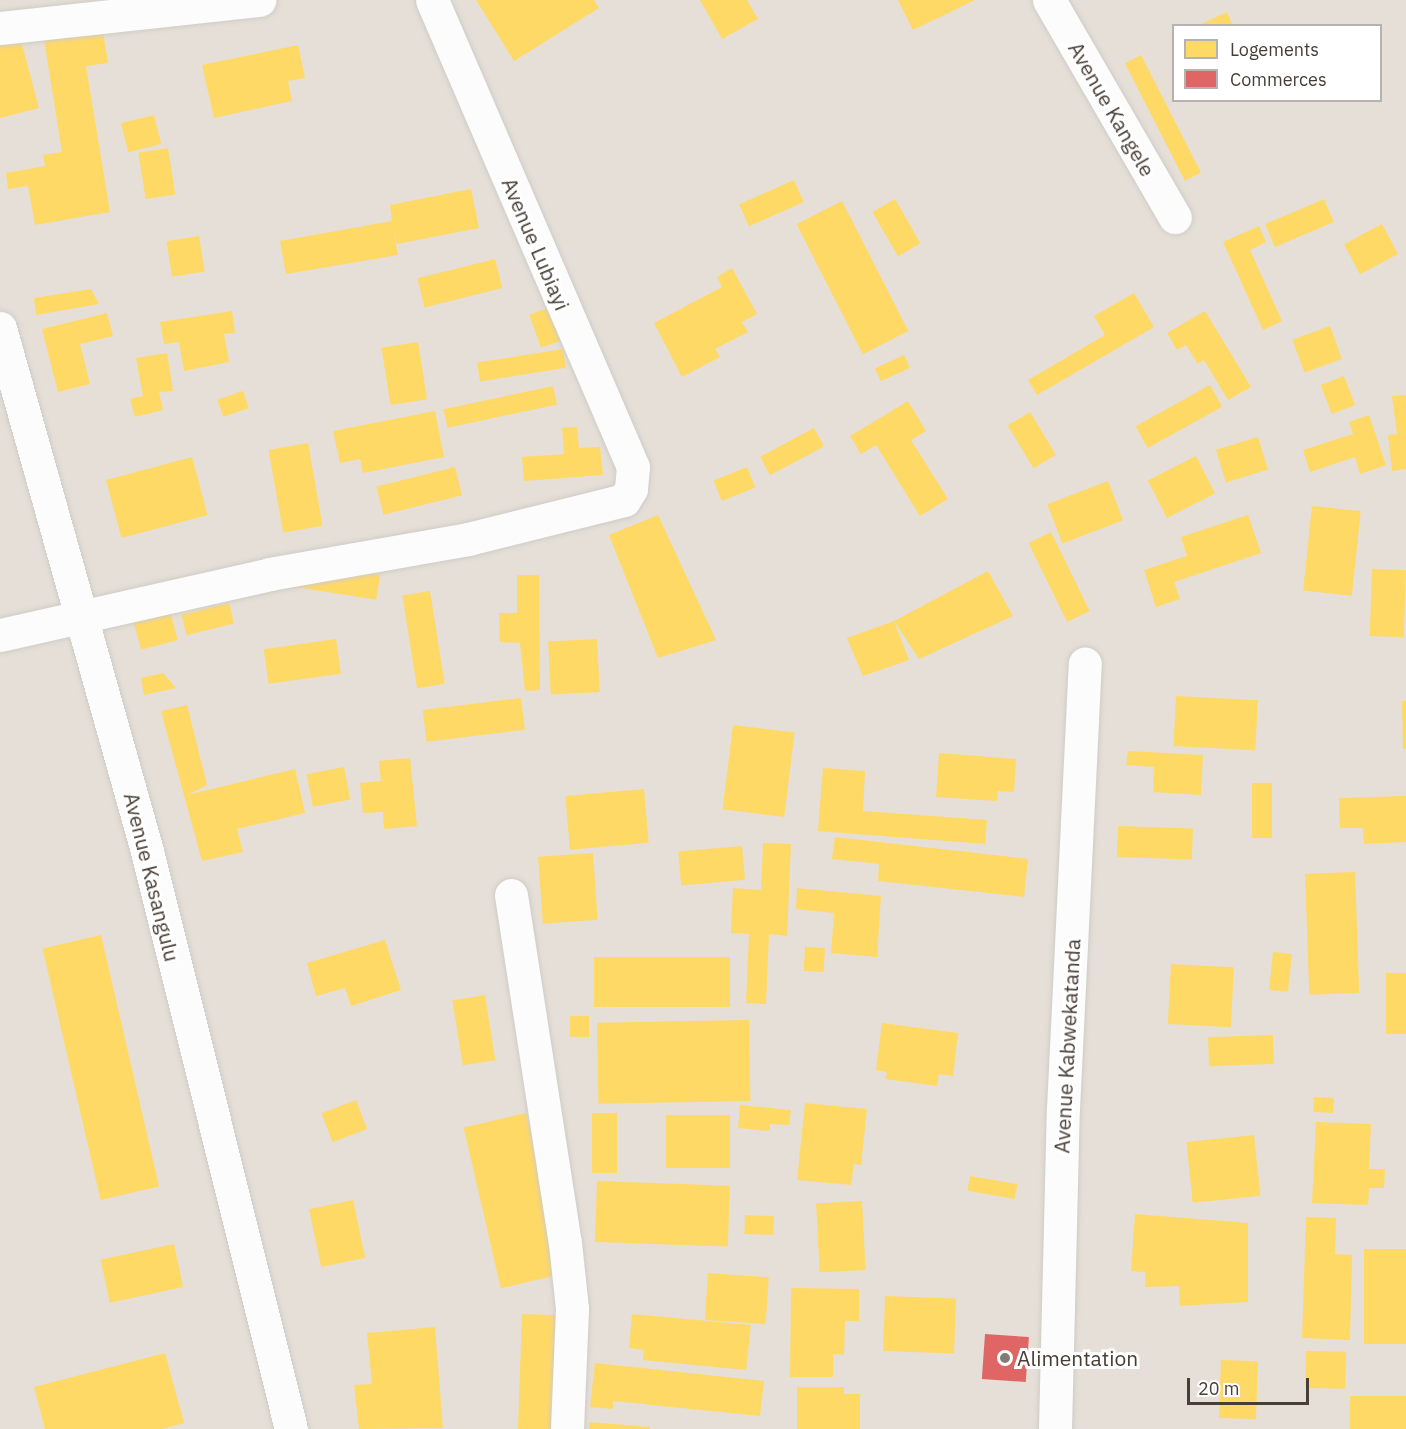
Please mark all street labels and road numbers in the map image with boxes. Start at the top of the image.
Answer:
street label: Avenue Kangele [1063,37,1161,181]
street label: Avenue Lubiayi [497,174,575,314]
street label: Avenue Kasangulu [119,790,185,964]
street label: Avenue Kabwekatanda [1049,938,1085,1154]

